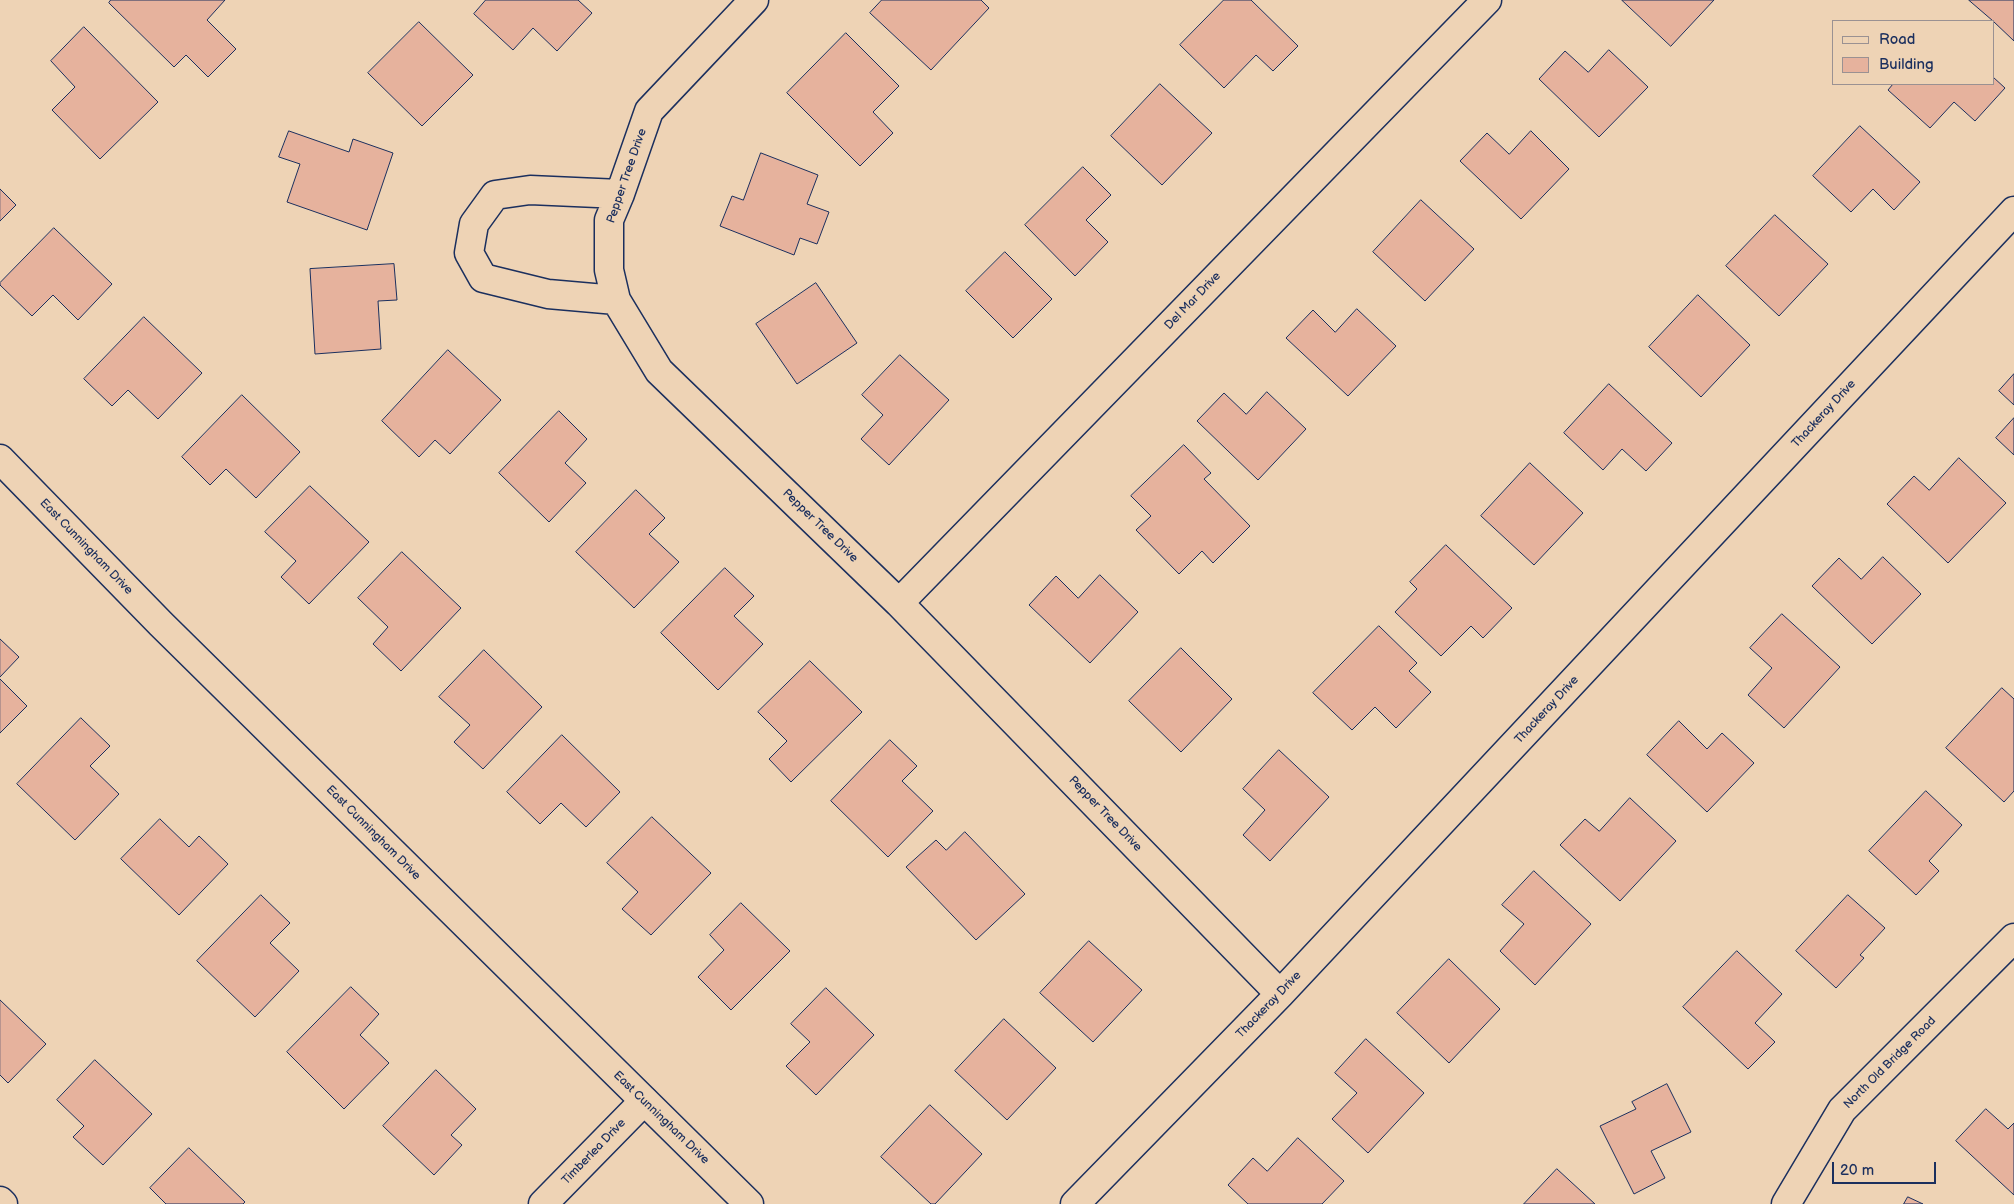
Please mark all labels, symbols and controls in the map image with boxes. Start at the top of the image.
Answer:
legend [1832,20,1994,85]
text: Road [1879,30,1915,49]
text: Building [1879,55,1934,74]
street label: Pepper Tree Drive [604,127,650,225]
street label: Del Mar Drive [1162,269,1224,333]
street label: Thackeray Drive [1789,377,1859,451]
street label: Pepper Tree Drive [779,486,861,566]
street label: East Cunningham Drive [36,496,136,598]
street label: Thackeray Drive [1512,673,1582,747]
street label: Pepper Tree Drive [1065,773,1145,855]
street label: East Cunningham Drive [323,783,423,883]
street label: Thackeray Drive [1234,969,1304,1041]
street label: North Old Bridge Road [1841,1014,1939,1112]
street label: East Cunningham Drive [610,1068,712,1168]
street label: Timberlea Drive [559,1116,629,1188]
scale bar [1834,1152,1938,1184]
text: 20 m [1840,1161,1874,1180]

